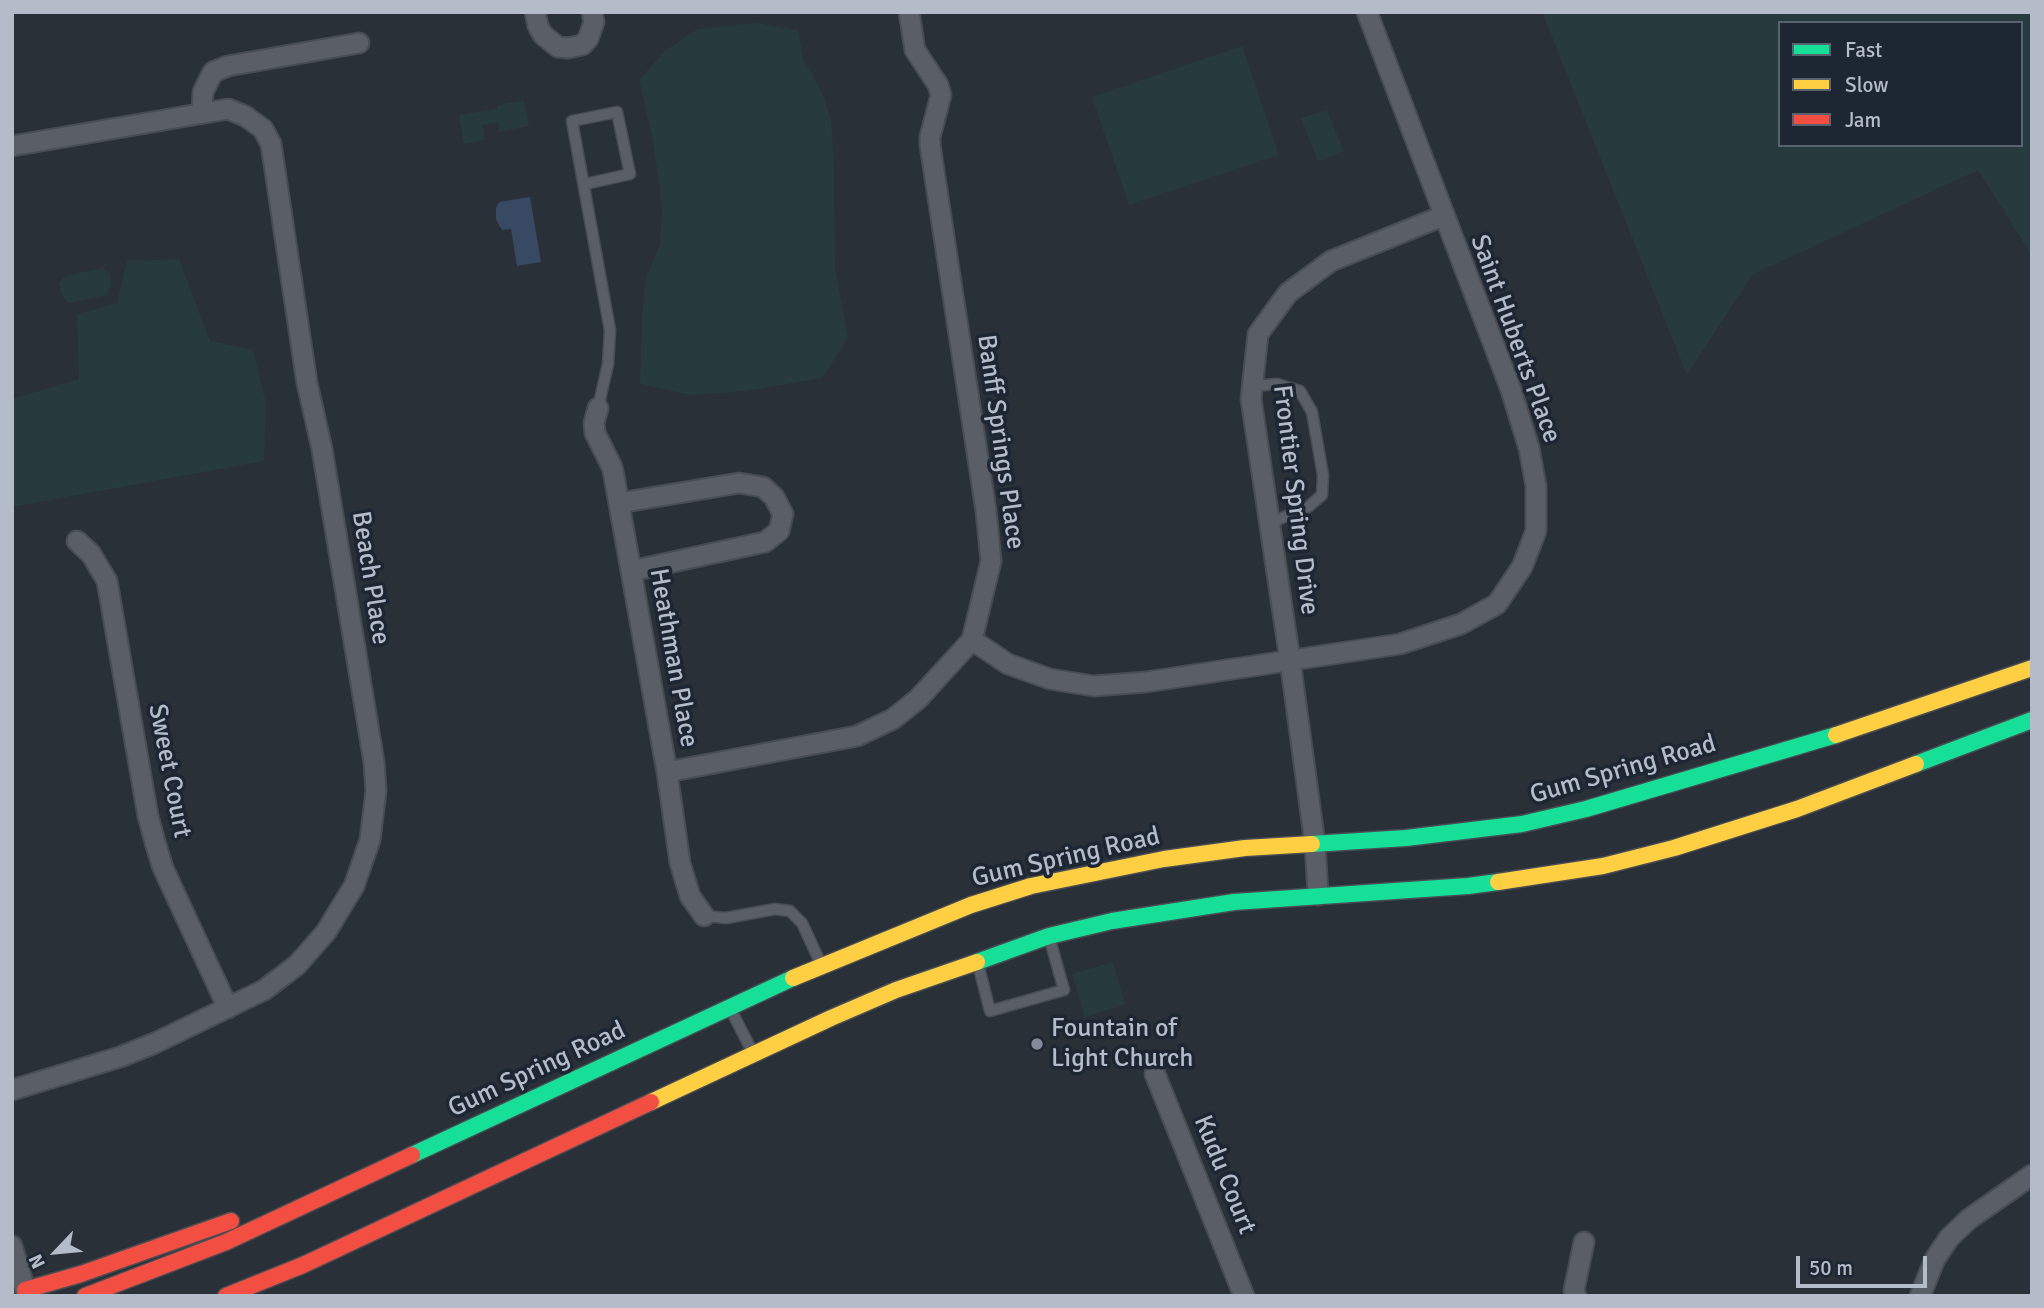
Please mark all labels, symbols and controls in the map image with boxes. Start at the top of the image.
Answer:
legend [1778,21,2023,147]
text: Fast [1845,37,1882,63]
text: Slow [1845,72,1889,98]
text: Jam [1845,107,1881,133]
street label: Saint Huberts Place [1463,231,1567,447]
street label: Banff Springs Place [969,333,1031,551]
street label: Frontier Spring Drive [1265,383,1325,617]
street label: Beach Place [344,509,396,647]
street label: Heathman Place [642,566,704,750]
street label: Sweet Court [141,701,197,841]
street label: Gum Spring Road [1526,729,1720,811]
street label: Gum Spring Road [969,821,1163,895]
place label: Fountain of Light Church [1051,1013,1193,1074]
street label: Gum Spring Road [443,1015,631,1125]
marker: Fountain of Light Church [1029,1036,1045,1052]
street label: Kudu Court [1186,1111,1262,1239]
north arrow [21,1217,91,1287]
scale bar [1799,1242,1930,1286]
text: N [23,1250,51,1272]
text: 50 m [1809,1255,1853,1281]

